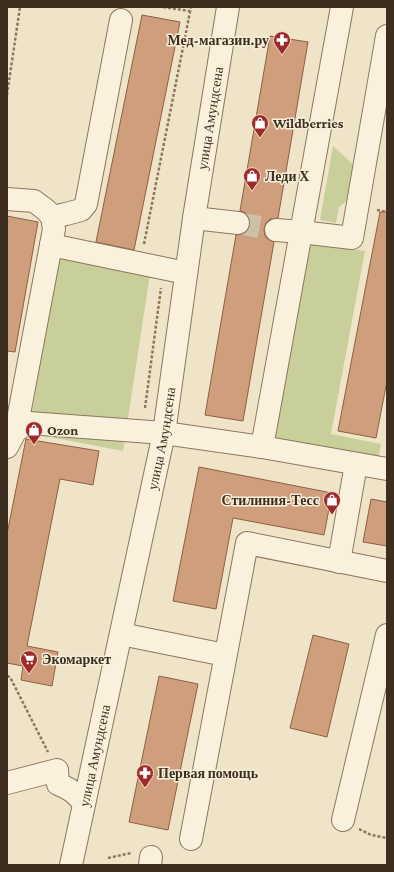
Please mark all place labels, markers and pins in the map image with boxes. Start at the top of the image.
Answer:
pharmacy icon: Мед-магазин.ру [272,30,292,55]
place label: Мед-магазин.ру [167,32,269,48]
shop icon: Wildberries [250,113,270,138]
place label: Wildberries [272,115,344,131]
shop icon: Леди Х [242,166,262,191]
place label: Леди Х [265,168,309,184]
shop icon: Ozon [24,420,44,445]
place label: Ozon [47,422,78,438]
shop icon: Стилиния-Тесс [322,490,342,515]
place label: Стилиния-Тесс [222,492,319,508]
supermarket icon: Экомаркет [19,649,39,674]
place label: Экомаркет [42,651,111,667]
pharmacy icon: Первая помощь [135,763,155,788]
place label: Первая помощь [158,765,259,781]

